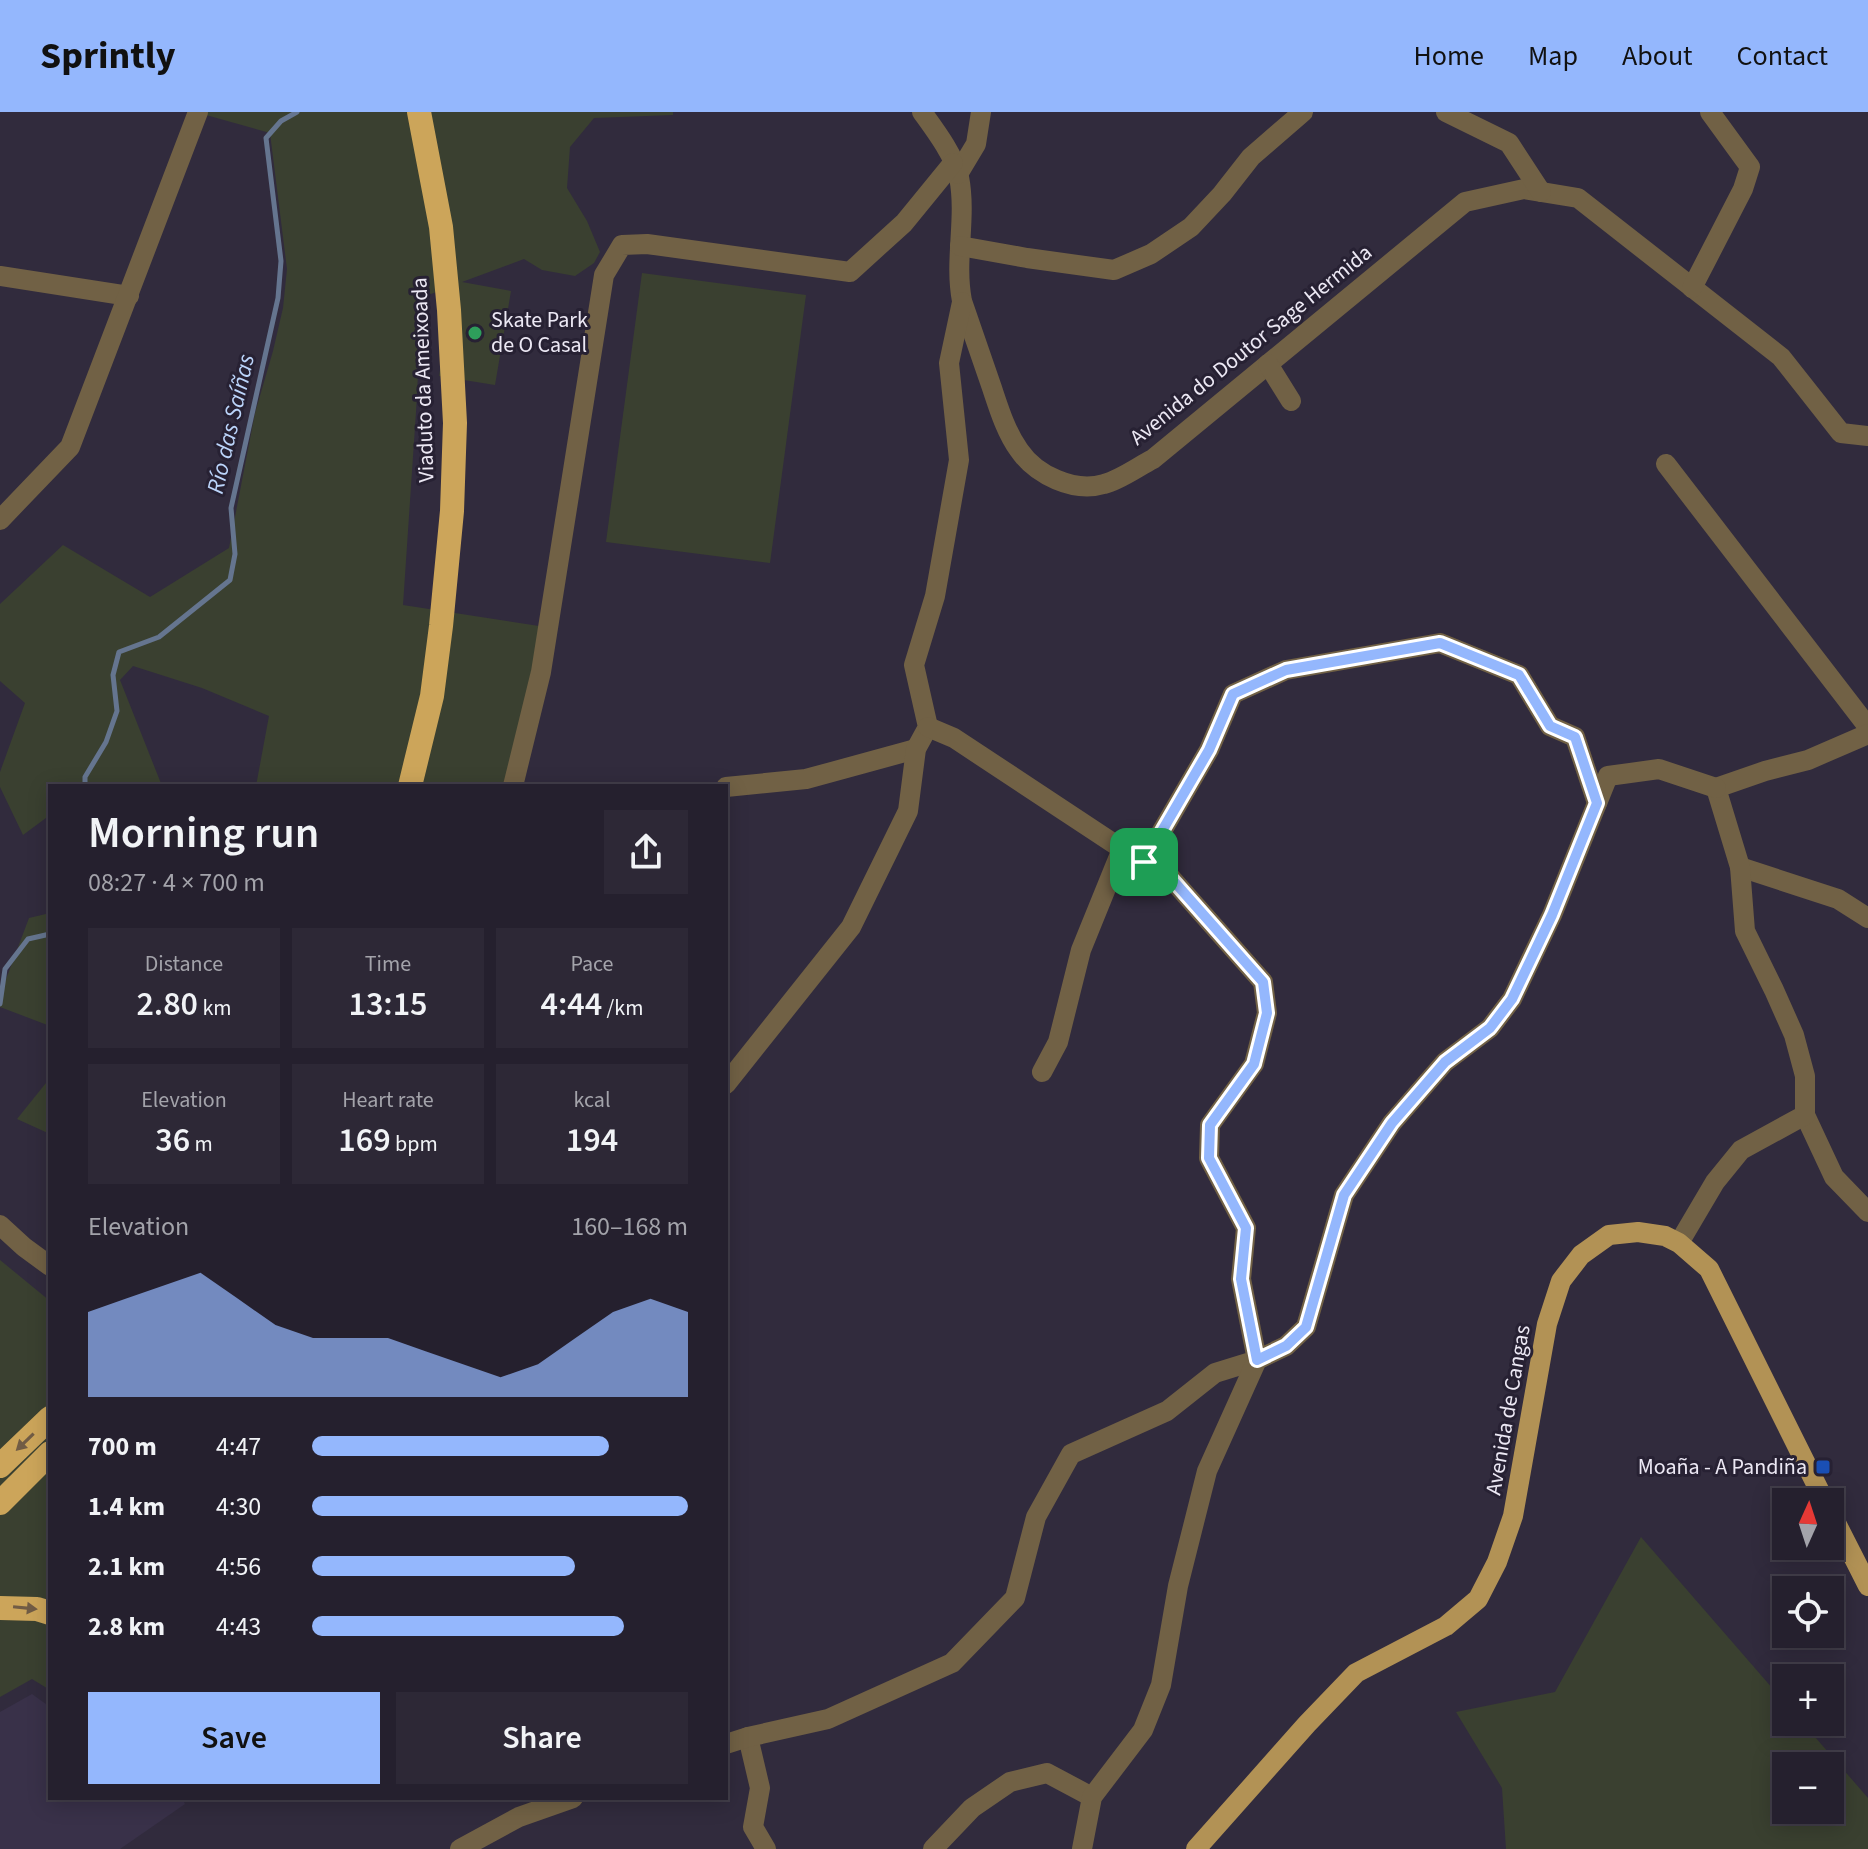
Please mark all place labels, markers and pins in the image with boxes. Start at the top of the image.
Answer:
place label: Skate Park de O Casal [491,304,588,361]
marker: Skate Park de O Casal [466,324,484,342]
pin [1110,828,1178,896]
place label: Moaña - A Pandiña [1638,1451,1807,1483]
marker: Moaña - A Pandiña [1814,1458,1832,1476]

